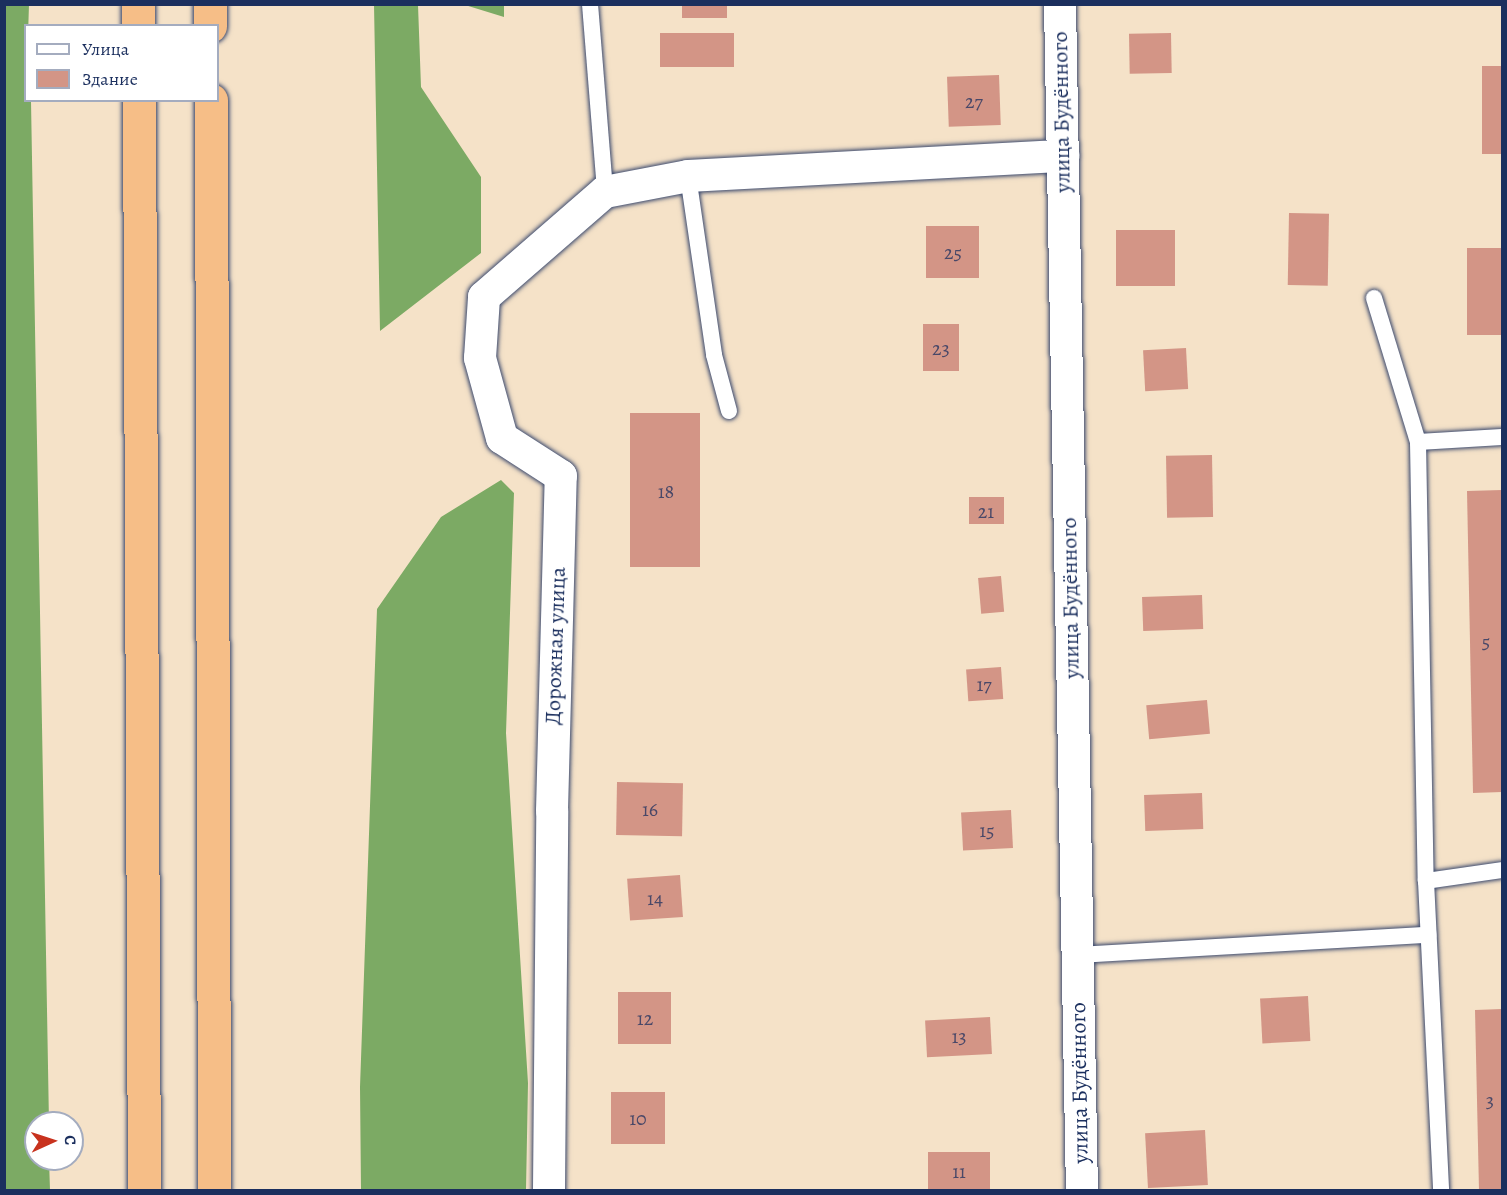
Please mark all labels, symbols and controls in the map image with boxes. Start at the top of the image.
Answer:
legend [24,24,219,102]
street label: улица Будённого [1047,31,1077,193]
text: Улица [82,37,129,61]
text: Здание [82,67,138,91]
house number: 27 [965,89,983,113]
house number: 25 [944,240,962,264]
house number: 23 [932,336,950,360]
house number: 18 [658,479,674,503]
house number: 21 [978,499,994,523]
street label: улица Будённого [1056,517,1086,679]
street label: Дорожная улица [540,567,572,725]
house number: 5 [1482,629,1490,653]
house number: 17 [976,672,992,696]
house number: 16 [642,797,658,821]
house number: 15 [979,818,995,842]
house number: 14 [647,886,663,910]
street label: улица Будённого [1065,1002,1095,1164]
house number: 12 [637,1006,653,1030]
house number: 13 [951,1024,967,1048]
house number: 3 [1486,1088,1494,1112]
house number: 10 [629,1106,647,1130]
north arrow [24,1111,84,1171]
text: С [59,1135,81,1146]
house number: 11 [952,1159,966,1183]

